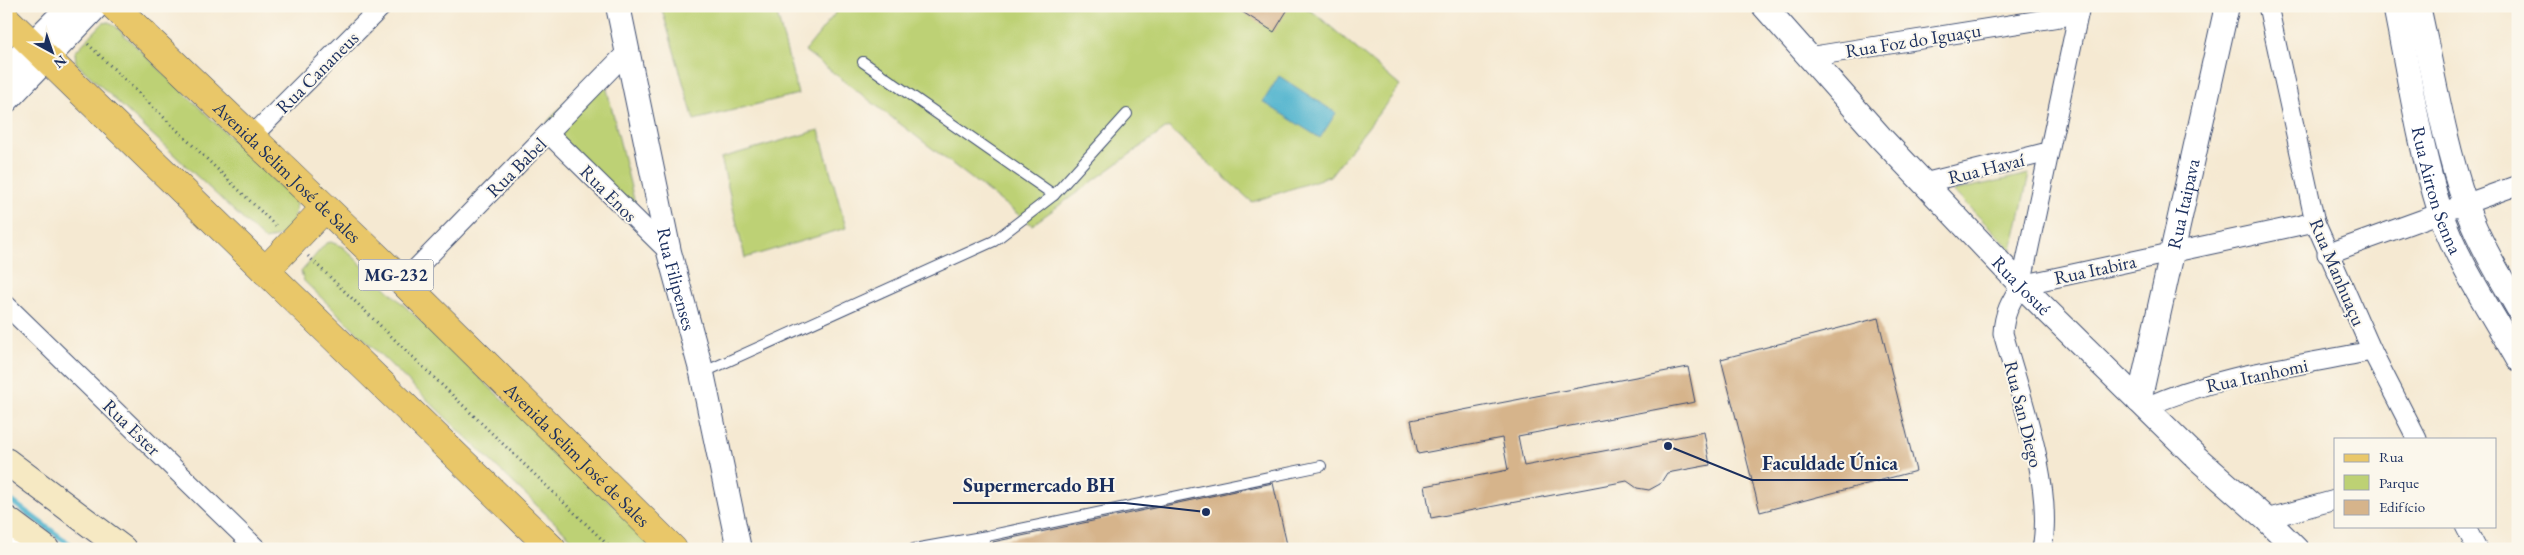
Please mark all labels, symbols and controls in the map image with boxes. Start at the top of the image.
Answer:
street label: Rua Foz do Iguaçu [1843,17,1983,64]
street label: Rua Cananeus [271,26,364,119]
north arrow [28,28,78,78]
text: N [50,51,70,73]
street label: Avenida Selim José de Sales [207,95,367,249]
street label: Rua Airton Senna [2406,124,2468,259]
street label: Rua Babel [481,132,552,203]
street label: Rua Havaí [1945,147,2027,190]
street label: Rua Itaipava [2161,156,2206,252]
street label: Rua Enos [575,159,643,227]
street label: Rua Manhuaçu [2304,215,2371,330]
street label: Rua Filipenses [651,225,702,333]
street label: Rua Itabira [2052,249,2139,290]
street label: Rua Josué [1986,250,2056,321]
road number: MG-232 [358,260,434,290]
street label: Rua Itanhomi [2204,352,2311,398]
street label: Rua San Diego [1998,358,2049,470]
street label: Avenida Selim José de Sales [498,377,655,533]
street label: Rua Ester [97,394,167,462]
legend [2334,438,2496,528]
callout: Faculdade Única [1752,445,1908,480]
text: Rua [2379,447,2404,466]
text: Faculdade Única [1762,450,1898,476]
callout: Supermercado BH [953,468,1125,503]
text: Supermercado BH [963,472,1115,498]
text: Parque [2379,473,2419,492]
text: Edifício [2379,497,2425,516]

